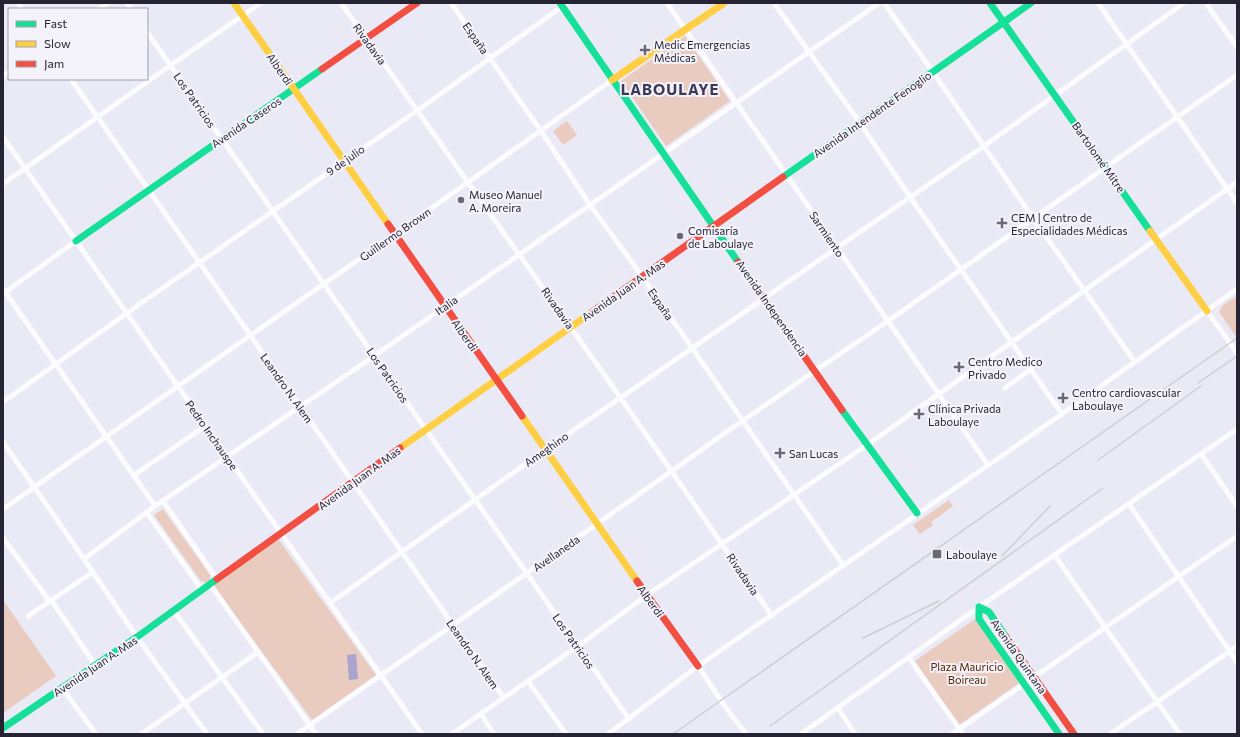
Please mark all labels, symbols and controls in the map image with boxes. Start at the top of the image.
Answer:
legend [8,8,148,80]
text: Fast [44,16,67,30]
street label: España [460,20,492,56]
street label: Rivadavia [351,21,389,67]
text: Slow [44,36,71,50]
place label: Medic Emergencias Médicas [654,38,750,64]
marker: Medic Emergencias Médicas [639,44,651,56]
street label: Alberdi [264,50,296,88]
text: Jam [44,56,64,71]
street label: Avenida Intendente Fenoglio [810,68,934,160]
street label: Los Patricios [171,70,219,130]
district label: LABOULAYE [621,80,719,98]
street label: Avenida Caseros [209,94,283,150]
street label: Bartolomé Mitre [1070,119,1128,195]
street label: 9 de julio [323,142,367,178]
place label: Museo Manuel A. Moreira [469,188,542,214]
marker: Museo Manuel A. Moreira [456,195,466,205]
street label: Guillermo Brown [357,205,433,263]
street label: Sarmiento [807,209,847,260]
place label: CEM | Centro de Especialidades Médicas [1011,211,1128,237]
marker: CEM | Centro de Especialidades Médicas [996,217,1008,229]
place label: Comisaría de Laboulaye [688,224,753,250]
marker: Comisaría de Laboulaye [675,231,685,241]
street label: Avenida Juan A. Mas [579,256,668,324]
street label: Avenida Independencia [734,257,810,359]
street label: Rivadavia [539,285,577,331]
street label: España [646,286,676,322]
street label: Italia [432,293,460,317]
street label: Alberdi [449,316,481,354]
street label: Los Patricios [364,345,412,405]
street label: Leandro N. Alem [258,351,316,425]
place label: Centro Medico Privado [968,355,1043,381]
marker: Centro Medico Privado [953,361,965,373]
place label: Centro cardiovascular Laboulaye [1072,386,1181,412]
marker: Centro cardiovascular Laboulaye [1057,392,1069,404]
street label: Pedro Inchauspe [183,398,241,473]
place label: Clínica Privada Laboulaye [928,402,1001,428]
marker: Clínica Privada Laboulaye [913,408,925,420]
street label: Ameghino [521,429,571,469]
street label: Avenida Juan A. Mas [315,444,403,513]
marker: San Lucas [774,447,786,459]
place label: San Lucas [789,447,838,460]
street label: Avellaneda [530,532,582,574]
marker: Laboulaye [931,548,943,560]
place label: Laboulaye [946,548,997,561]
street label: Rivadavia [724,551,762,597]
street label: Alberdi [635,583,667,620]
street label: Los Patricios [550,611,598,671]
street label: Avenida Quintana [988,616,1050,696]
street label: Leandro N. Alem [444,617,502,691]
street label: Avenida Juan A. Mas [50,633,140,700]
park label: Plaza Mauricio Boireau [930,660,1004,686]

